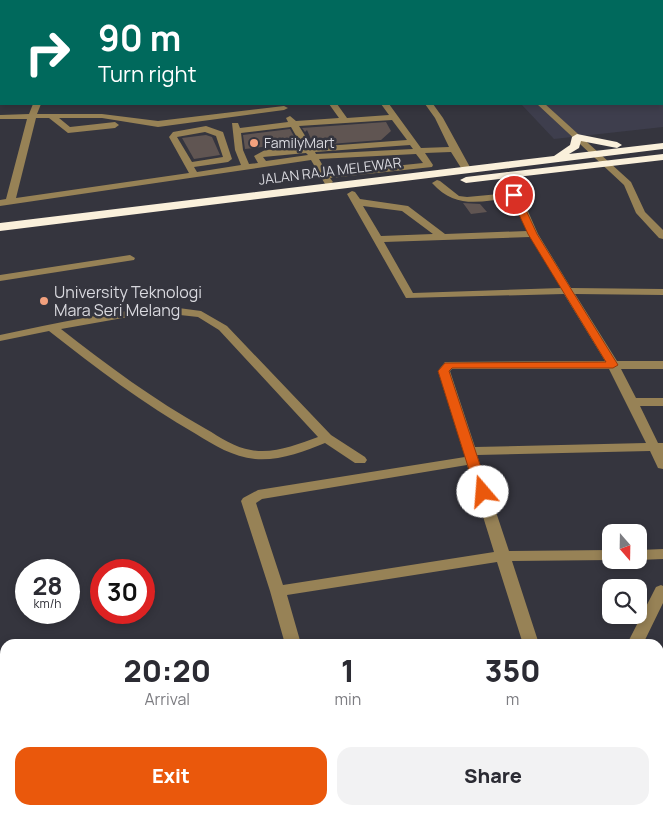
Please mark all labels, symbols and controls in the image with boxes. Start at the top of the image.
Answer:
text: 90 m [98,14,181,62]
icon: right [15,20,80,85]
text: Turn right [98,59,196,89]
place label: FamilyMart [264,133,335,152]
marker: FamilyMart [248,137,260,149]
street label: JALAN RAJA MELEWAR [257,152,403,189]
pin [493,174,535,216]
icon: arrive [500,181,528,209]
place label: University Teknologi Mara Seri Melang [54,281,202,321]
marker: University Teknologi Mara Seri Melang [38,295,50,307]
position arrow [456,465,508,517]
north arrow [602,524,648,569]
map controls [602,524,647,624]
speed limit sign: 30 [90,559,155,624]
text: 28 [32,568,63,603]
button: search [602,579,647,624]
text: km/h [34,595,61,612]
text: 20:20 [124,650,211,691]
text: 1 [341,650,355,691]
text: 350 [485,650,540,691]
text: Arrival [144,688,190,710]
text: min [334,688,361,710]
text: m [506,688,519,710]
button: Exit [15,747,327,805]
button: Share [337,747,649,805]

